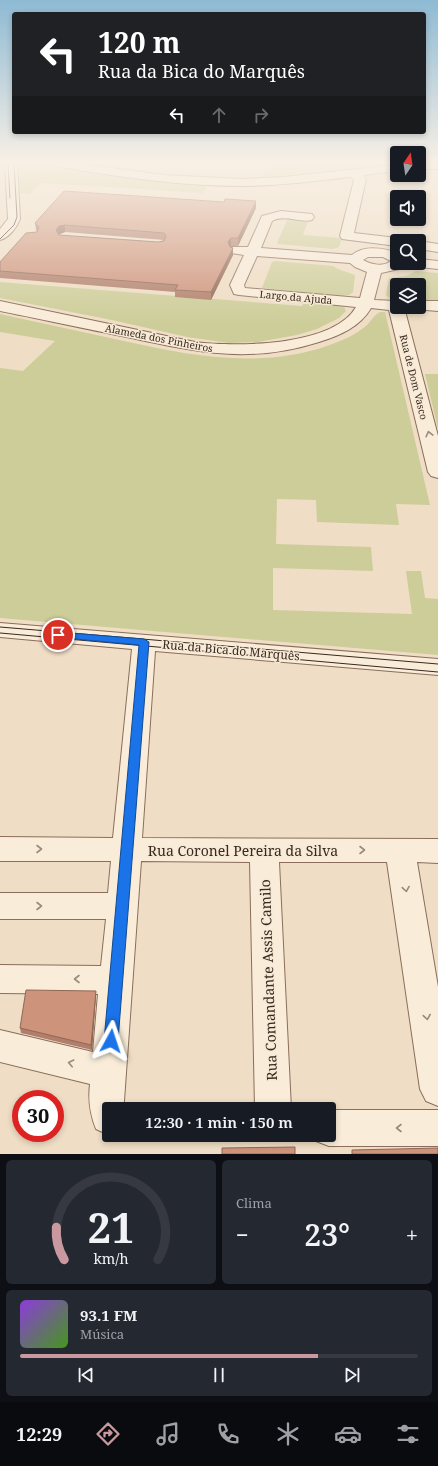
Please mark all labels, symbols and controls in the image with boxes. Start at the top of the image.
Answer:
text: 120 m [98,23,180,61]
icon: left [32,28,84,80]
text: Rua da Bica do Marquês [98,59,305,83]
icon: left [166,104,188,126]
icon: ahead [208,104,230,126]
icon: right [250,104,272,126]
north arrow [390,146,426,182]
map controls [390,146,426,314]
button: sound [390,190,426,226]
button: search [390,234,426,270]
button: layers [390,278,426,314]
street label: Largo da Ajuda [259,287,333,307]
street label: Alameda dos Pinheiros [104,321,215,355]
street label: Rua de Dom Vasco [397,333,431,421]
one-way arrow [425,431,433,437]
pin [41,618,75,652]
icon: arrive [47,624,69,646]
street label: Rua da Bica do Marquês [162,636,300,664]
street label: Rua Coronel Pereira da Silva [148,841,338,860]
one-way arrow [36,845,42,853]
one-way arrow [359,846,365,854]
street label: Rua Comandante Assis Camilo [255,879,281,1081]
one-way arrow [402,886,410,892]
one-way arrow [36,902,42,910]
one-way arrow [74,975,80,983]
one-way arrow [422,1014,431,1021]
position arrow [90,1020,132,1062]
one-way arrow [68,1059,74,1067]
speed limit sign: 30 [12,1090,64,1142]
text: 12:30 · 1 min · 150 m [145,1112,293,1132]
one-way arrow [396,1124,402,1132]
text: Clima [236,1194,272,1212]
text: 21 [87,1199,135,1255]
text: 23° [304,1214,350,1255]
text: − [236,1219,249,1249]
text: + [406,1219,418,1249]
text: km/h [93,1249,129,1268]
text: 93.1 FM [80,1305,137,1325]
text: Música [80,1325,124,1343]
icon: previous [75,1364,97,1386]
icon: pause [208,1364,230,1386]
icon: next [341,1364,363,1386]
icon: directions [94,1420,122,1448]
icon: music [154,1420,182,1448]
icon: phone [214,1420,242,1448]
icon: climate [274,1420,302,1448]
icon: car [334,1420,362,1448]
icon: filters [394,1420,422,1448]
text: 12:29 [16,1422,62,1446]

